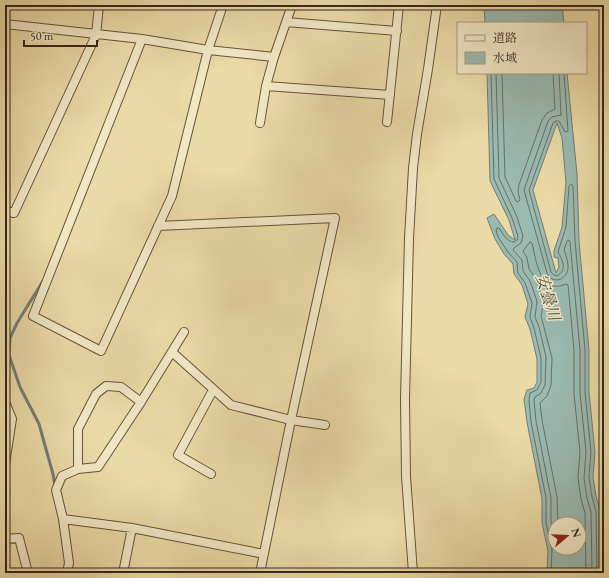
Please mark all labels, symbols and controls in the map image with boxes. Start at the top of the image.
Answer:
scale bar [24,22,97,48]
legend [457,22,587,74]
text: 50 m [30,28,54,44]
text: 道路 [493,30,517,46]
text: 水域 [493,50,517,66]
water label: 安曇川 [531,271,566,325]
north arrow [547,516,587,556]
text: N [568,526,585,539]

